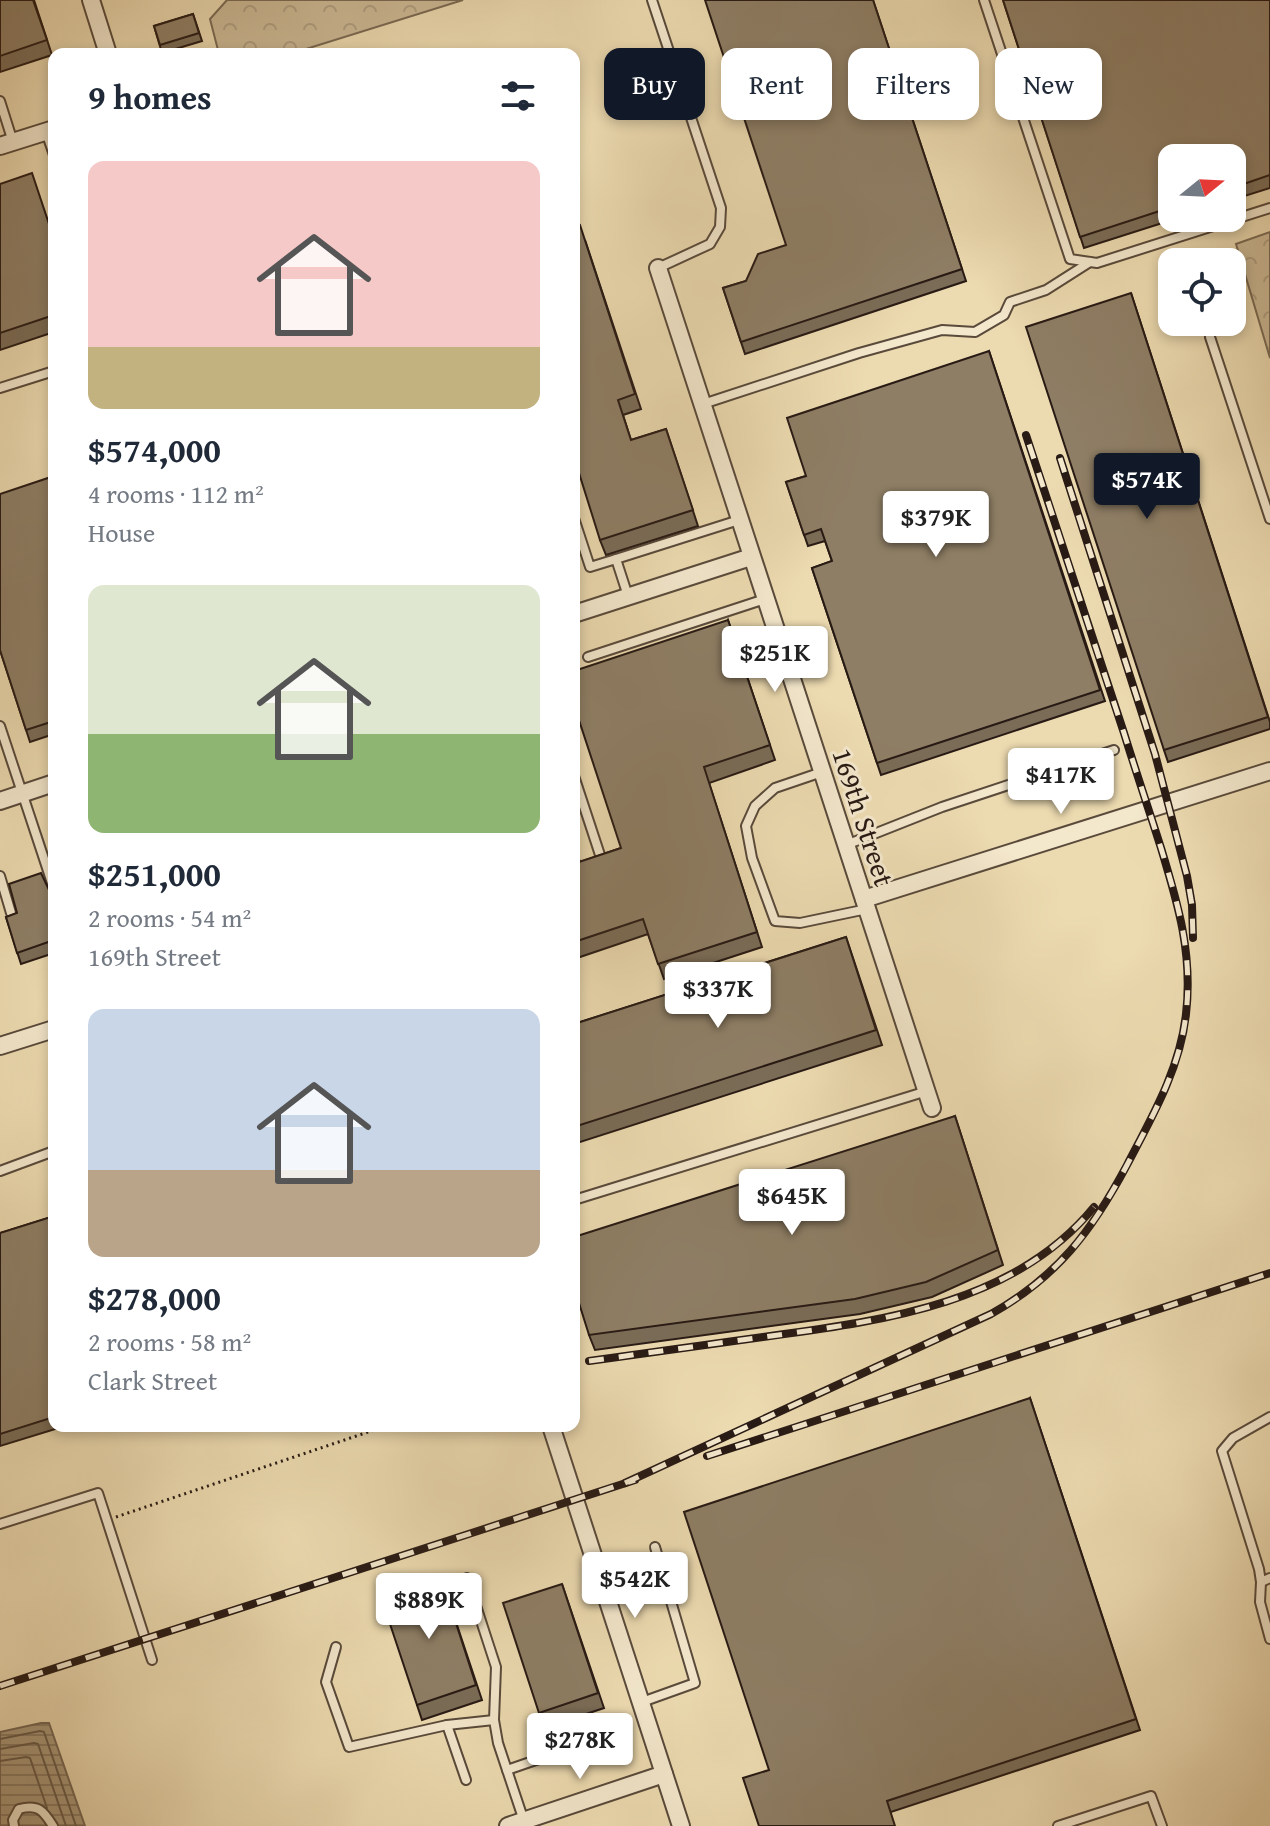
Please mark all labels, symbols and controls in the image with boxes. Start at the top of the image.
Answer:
chip: Buy [604,48,705,120]
chip: Rent [721,48,832,120]
chip: Filters [848,48,979,120]
chip: New [995,48,1102,120]
text: 9 homes [88,72,212,121]
icon: filters [496,74,540,118]
north arrow [1158,144,1246,232]
map controls [1158,144,1246,336]
icon: home [242,213,386,357]
button: locate [1158,248,1246,336]
text: $574,000 [88,425,221,474]
pin: $574K [1091,453,1203,521]
text: $574K [1112,459,1182,498]
text: 4 rooms · 112 m² [88,474,264,513]
pin: $379K [880,491,992,559]
text: $379K [901,497,971,536]
text: House [88,513,155,552]
pin: $251K [719,626,831,694]
text: $251K [740,632,810,671]
icon: home [242,637,386,781]
street label: 169th Street [822,743,906,891]
pin: $417K [1005,748,1117,816]
text: $417K [1026,754,1096,793]
text: $251,000 [88,849,221,898]
text: 2 rooms · 54 m² [88,898,251,937]
text: 169th Street [88,937,221,976]
pin: $337K [662,962,774,1030]
text: $337K [683,968,753,1007]
icon: home [242,1061,386,1205]
pin: $645K [736,1169,848,1237]
text: $645K [757,1175,827,1214]
text: $278,000 [88,1273,221,1322]
text: 2 rooms · 58 m² [88,1322,251,1361]
text: Clark Street [88,1361,217,1400]
pin: $542K [579,1552,691,1620]
text: $542K [600,1558,670,1597]
pin: $889K [373,1573,485,1641]
text: $889K [394,1579,464,1618]
pin: $278K [524,1713,636,1781]
text: $278K [545,1719,615,1758]

